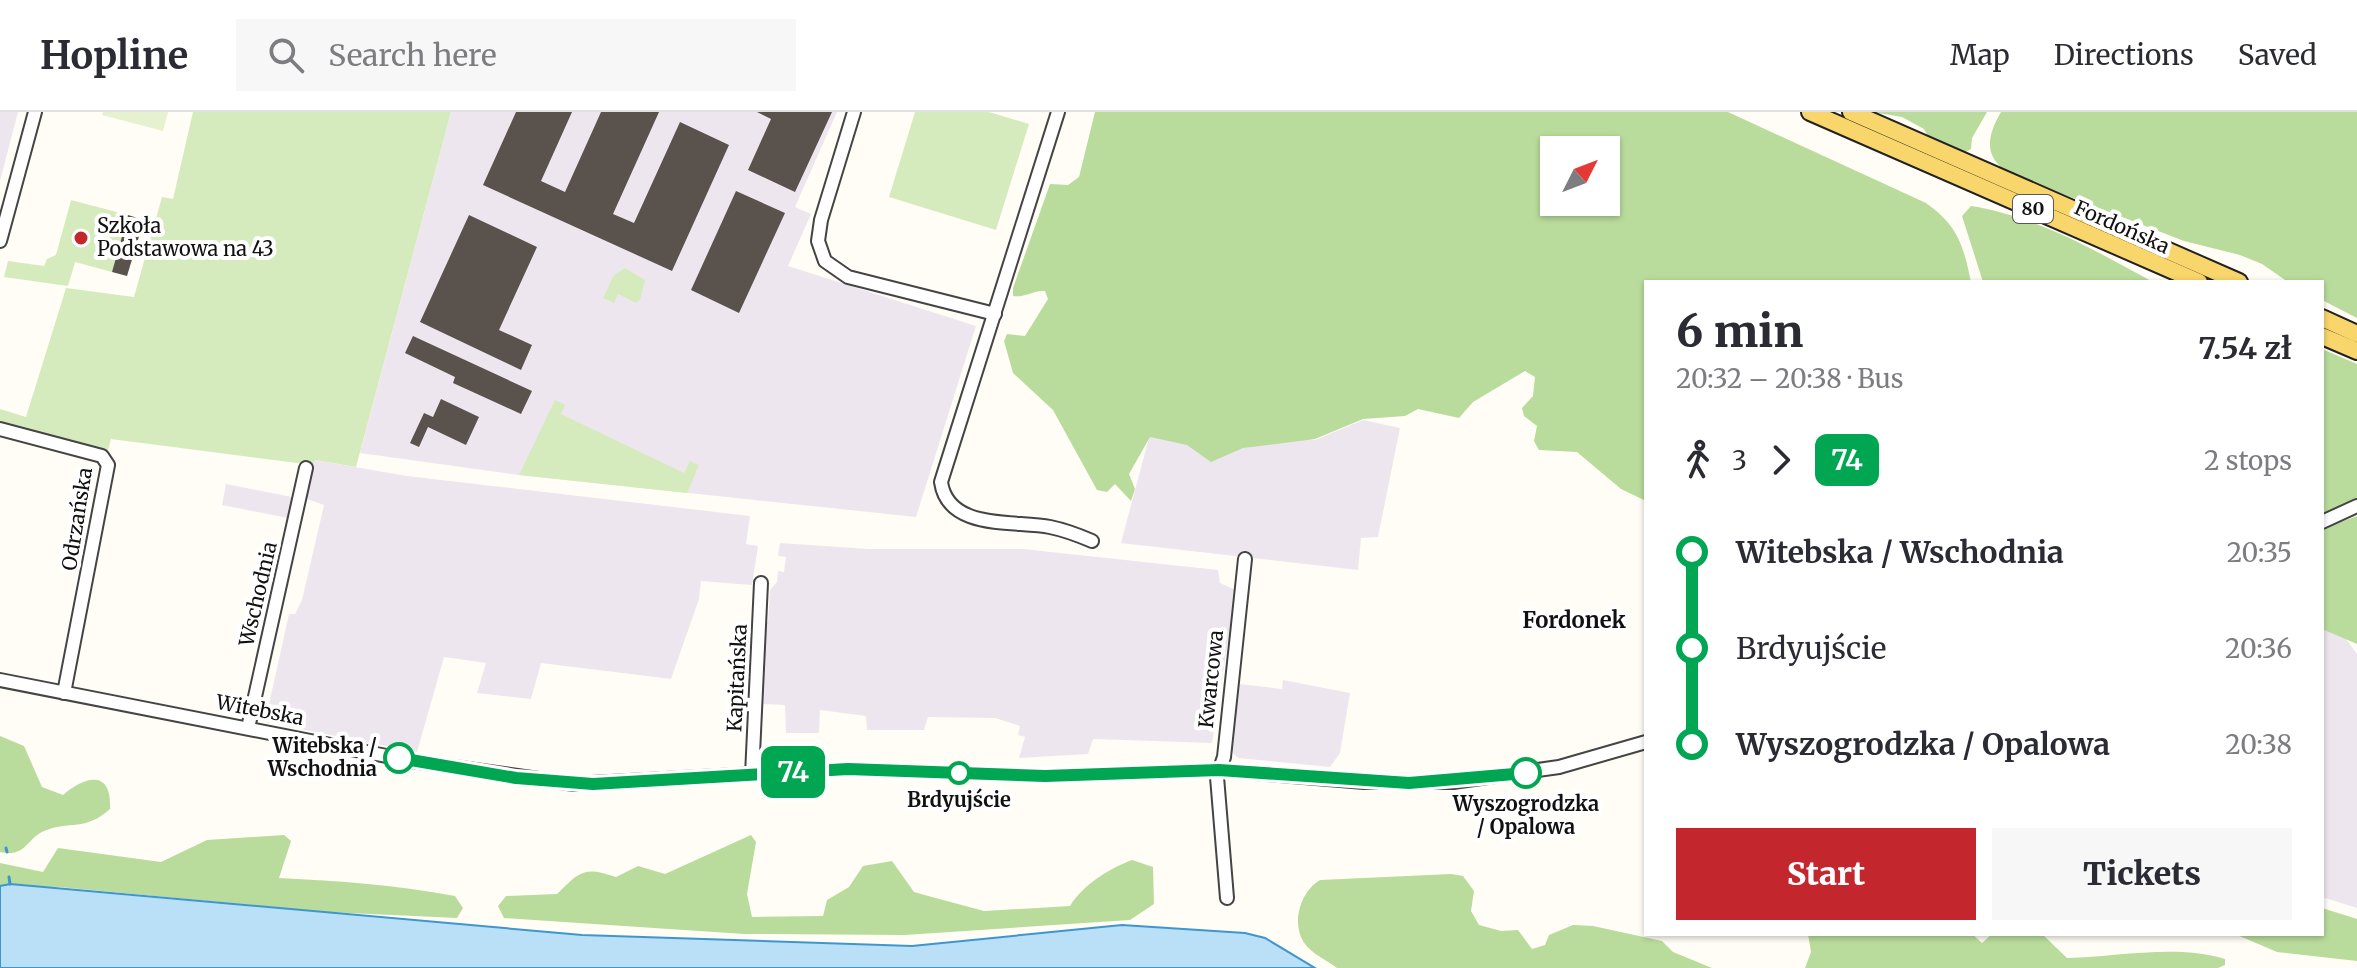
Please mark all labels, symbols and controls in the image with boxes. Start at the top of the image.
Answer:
search box [236,19,796,91]
text: Hopline [40,32,188,79]
icon: search [264,33,308,77]
text: Search here [328,36,497,74]
text: Map [1950,37,2010,73]
text: Directions [2054,37,2194,73]
text: Saved [2238,37,2317,73]
north arrow [1540,136,1620,216]
map controls [1540,136,1620,216]
street label: Fordońska [2071,194,2174,259]
road number: 80 [2013,195,2053,223]
place label: Szkoła Podstawowa na 43 [97,213,274,261]
marker: Szkoła Podstawowa na 43 [72,229,90,247]
text: 6 min [1676,304,1803,359]
text: 7.54 zł [2198,329,2292,367]
text: 20:32 – 20:38 · Bus [1676,362,1904,395]
icon: walk [1676,438,1720,482]
icon: forward [1759,438,1803,482]
text: 74 [1831,442,1863,478]
text: 3 [1732,444,1747,477]
text: 2 stops [2204,444,2292,477]
street label: Odrzańska [56,465,97,572]
text: Witebska / Wschodnia [1736,533,2064,571]
text: 20:35 [2227,536,2292,569]
street label: Wschodnia [233,539,282,650]
district label: Fordonek [1522,606,1627,634]
street label: Kapitańska [721,623,752,733]
street label: Kwarcowa [1193,628,1228,729]
text: Brdyujście [1736,629,1886,667]
text: 20:36 [2225,632,2292,665]
street label: Witebska [213,689,306,730]
text: Wyszogrodzka / Opalowa [1736,725,2110,763]
text: 20:38 [2225,728,2292,761]
place label: Witebska / Wschodnia [267,733,377,781]
marker: Witebska / Wschodnia [384,743,414,773]
line badge: 74 [757,746,829,798]
text: 74 [777,754,809,790]
marker: Wyszogrodzka / Opalowa [1511,758,1541,788]
marker: Brdyujście [948,762,970,784]
place label: Brdyujście [907,787,1011,812]
place label: Wyszogrodzka / Opalowa [1452,791,1599,839]
button: Start [1676,828,1976,920]
button: Tickets [1992,828,2292,920]

